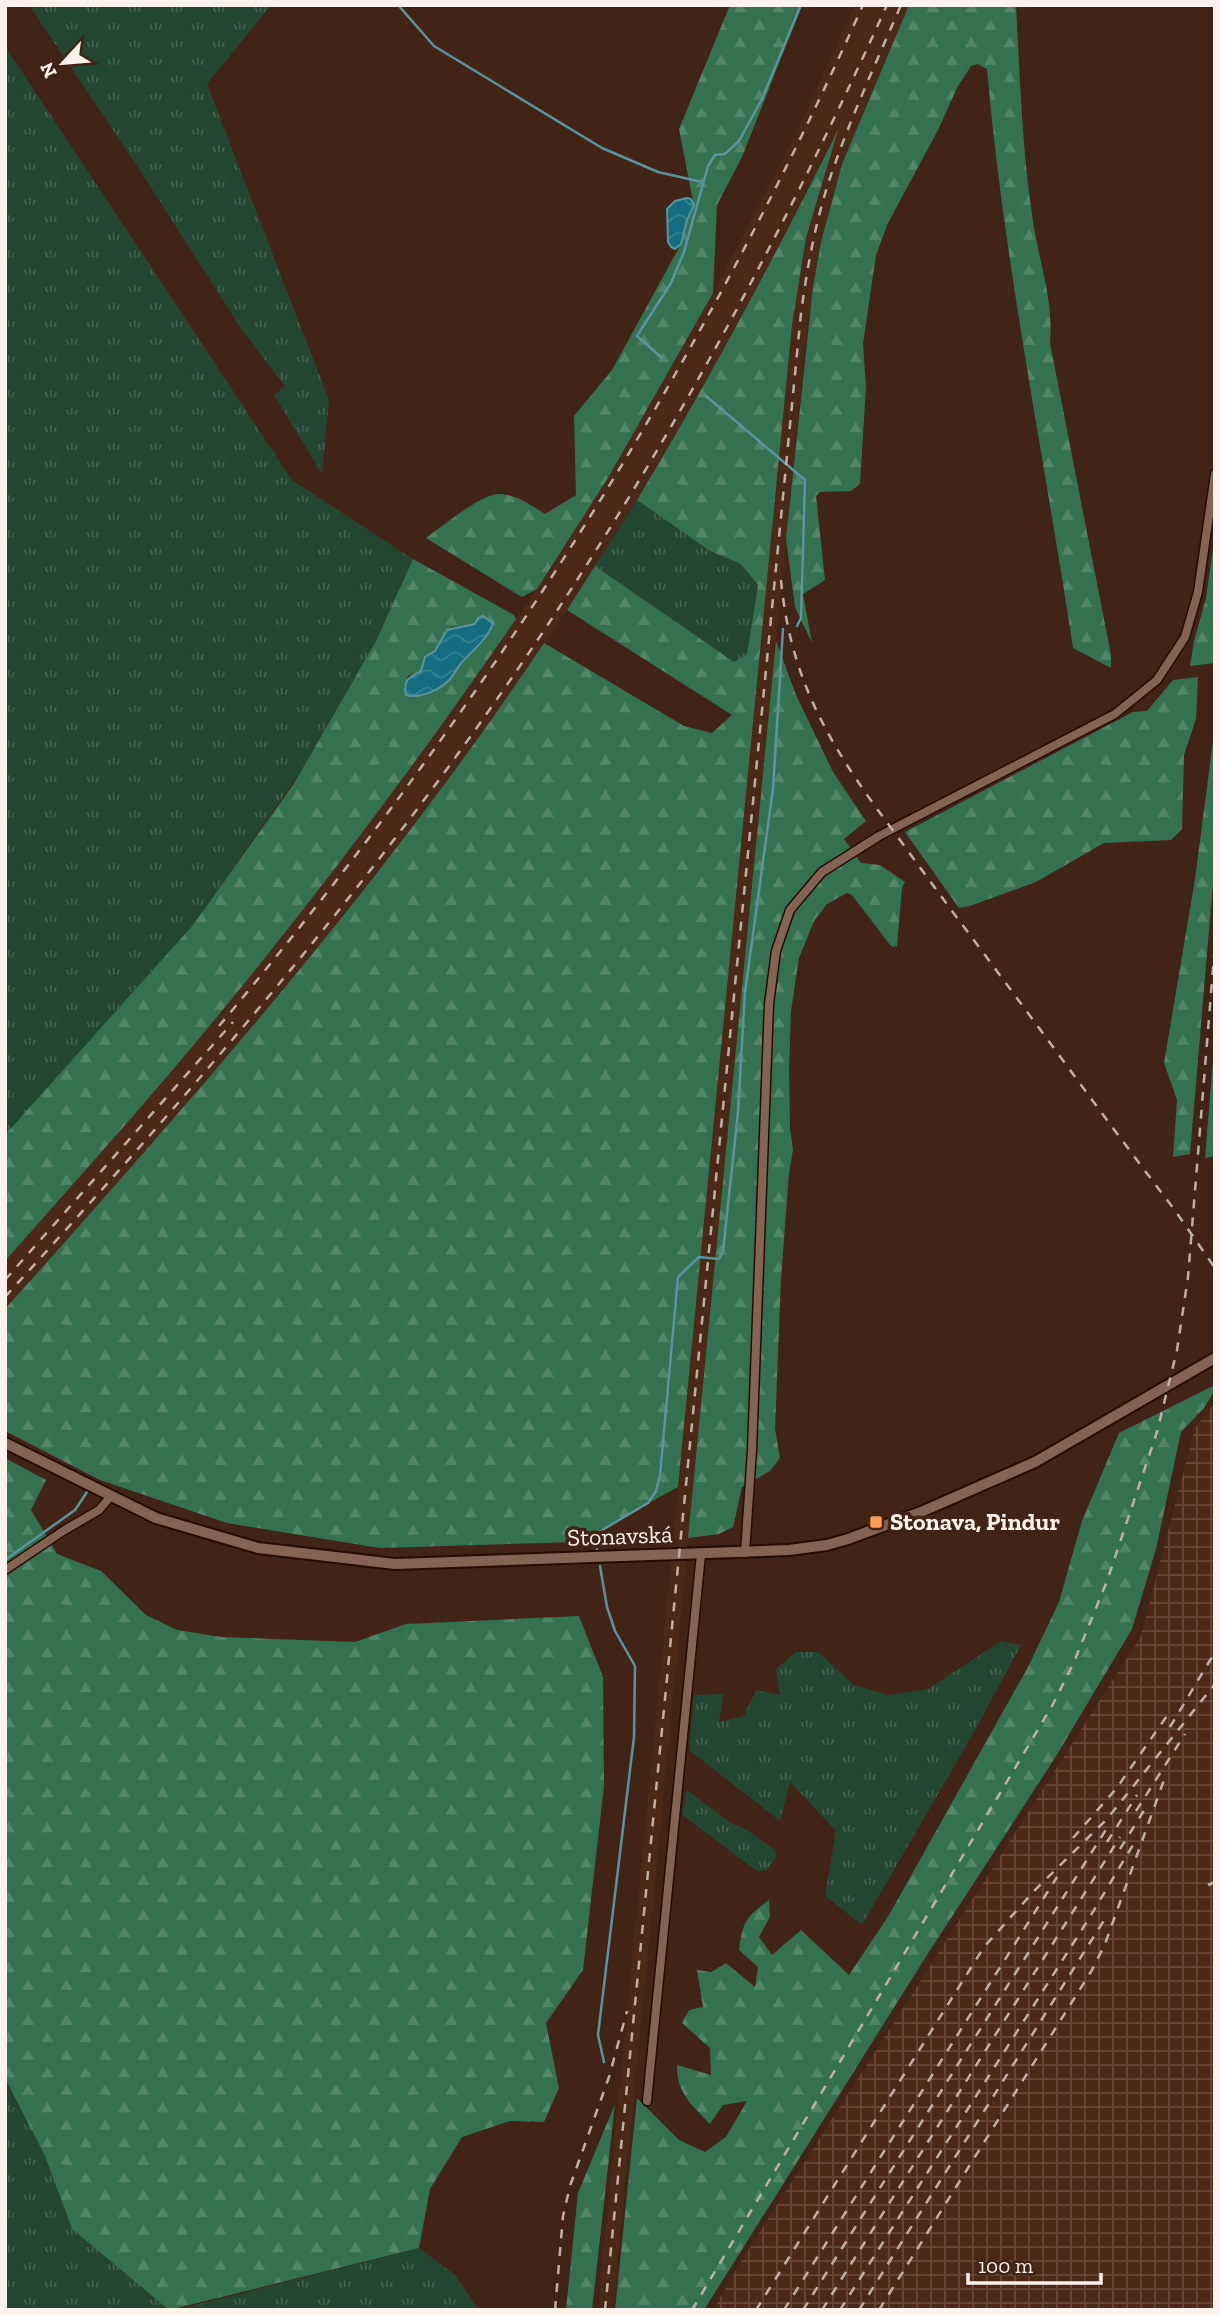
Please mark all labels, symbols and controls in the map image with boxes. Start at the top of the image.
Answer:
north arrow [28,28,98,98]
text: N [35,59,62,82]
place label: Stonava, Pindur [890,1507,1060,1536]
marker: Stonava, Pindur [868,1514,884,1530]
street label: Stonavská [567,1519,674,1552]
scale bar [968,2242,1101,2286]
text: 100 m [978,2253,1033,2278]

